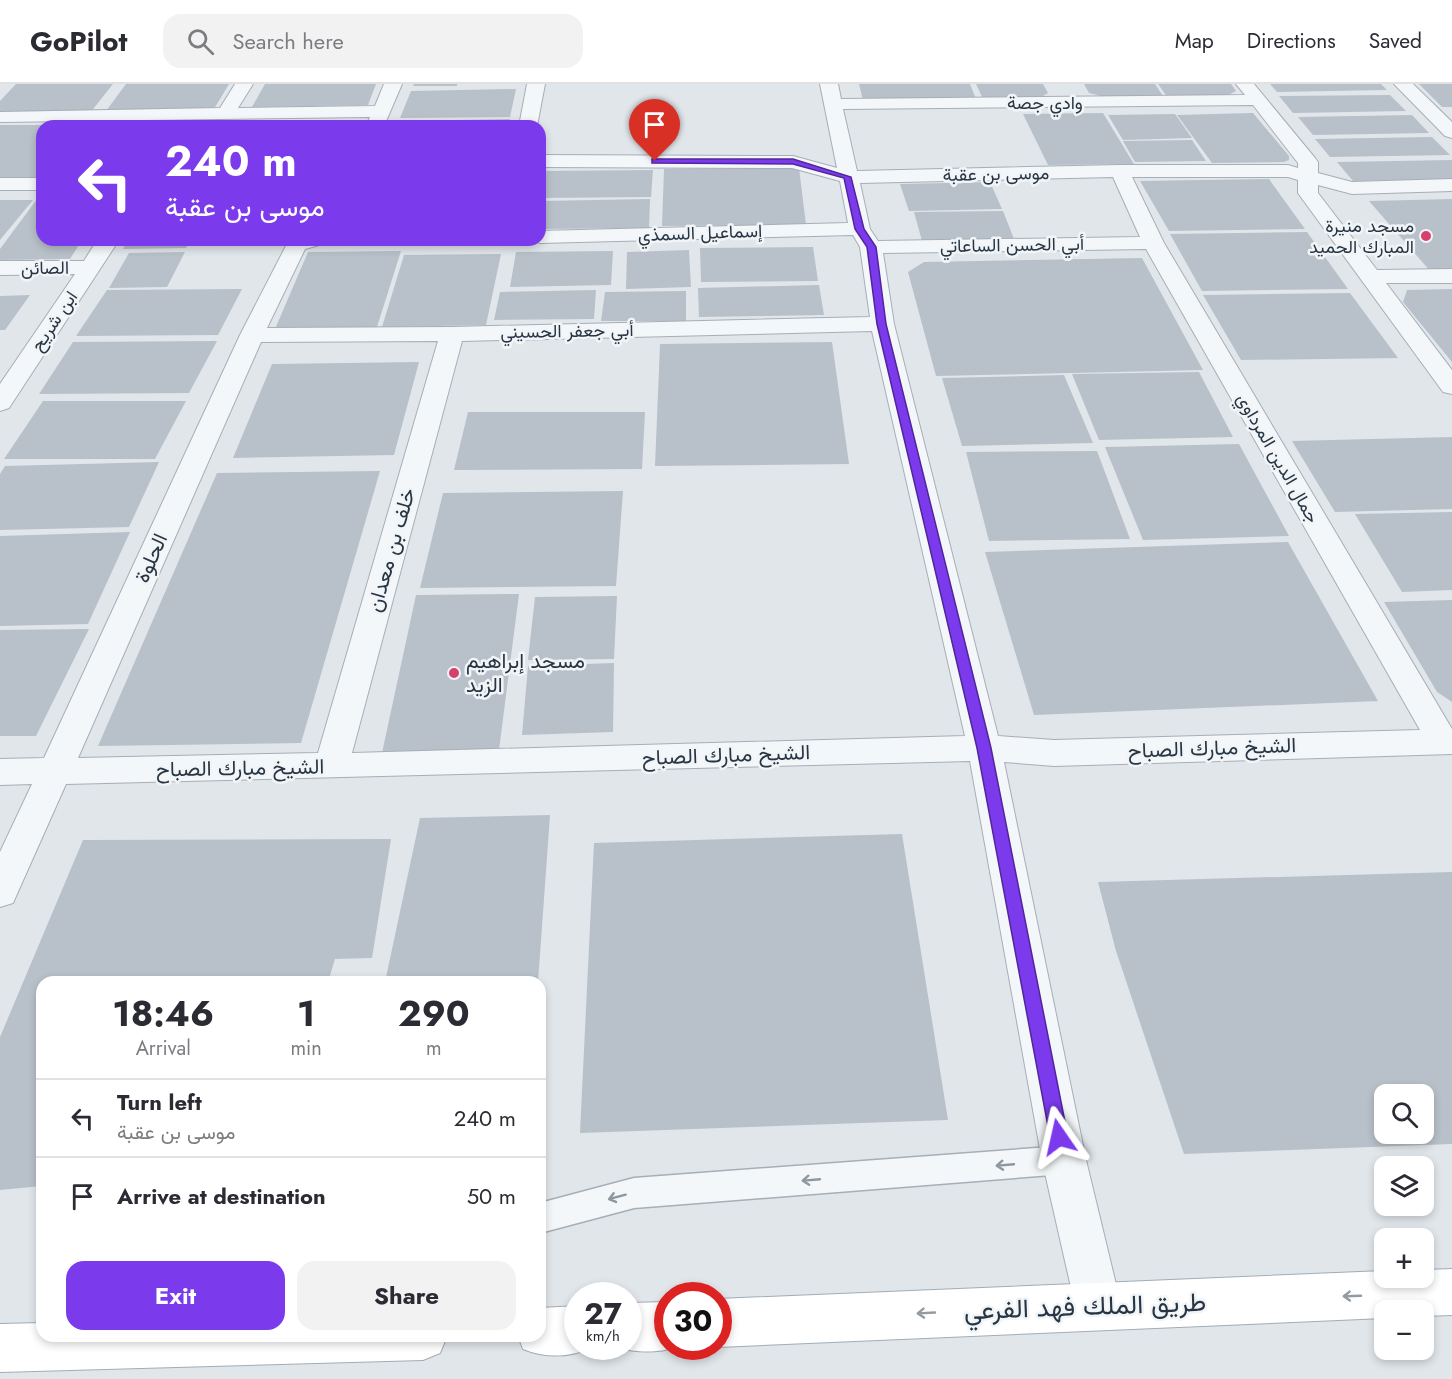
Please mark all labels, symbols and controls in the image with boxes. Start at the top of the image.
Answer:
search box [163,14,583,68]
text: GoPilot [30,21,127,62]
icon: search [184,25,217,58]
text: Search here [232,25,344,57]
text: Map [1175,26,1214,56]
text: Directions [1247,26,1336,56]
text: Saved [1369,26,1422,56]
street label: وادي جصة [1007,90,1083,118]
pin [629,99,680,161]
icon: arrive [638,108,671,141]
text: 240 m [165,131,297,192]
icon: left [66,144,144,222]
street label: موسى بن عقبة [943,160,1049,188]
text: موسى بن عقبة [165,187,325,226]
place label: مسجد منيرة المبارك الحميد [1309,213,1414,260]
street label: إسماعيل السمذي [637,218,763,250]
marker: مسجد منيرة المبارك الحميد [1419,229,1433,243]
street label: أبي الحسن الساعاتي [940,231,1084,261]
street label: الصائن [21,255,69,281]
street label: ابن شريح [24,286,84,356]
street label: أبي جعفر الحسيني [500,317,634,347]
street label: جمال الدين المرداوي [1228,388,1326,529]
street label: خلف بن معدان [359,485,423,615]
street label: الحلوة [127,529,175,587]
place label: مسجد إبراهيم الزيد [466,646,585,700]
marker: مسجد إبراهيم الزيد [447,666,461,680]
street label: الشيخ مبارك الصباح [1127,730,1297,766]
street label: الشيخ مبارك الصباح [641,737,811,773]
street label: الشيخ مبارك الصباح [156,752,324,784]
text: 18:46 [112,987,214,1039]
text: 1 [297,987,315,1039]
text: 290 [398,987,470,1039]
text: Arrival [136,1034,191,1063]
text: min [290,1034,322,1063]
text: m [426,1034,442,1063]
map controls [1374,1084,1434,1360]
button: search [1374,1084,1434,1144]
text: Turn left [117,1086,202,1118]
icon: left [66,1102,99,1135]
text: 240 m [454,1102,516,1134]
position arrow [1027,1105,1091,1169]
text: موسى بن عقبة [117,1118,235,1147]
button: layers [1374,1156,1434,1216]
one-way arrow [996,1160,1016,1171]
one-way arrow [802,1175,822,1186]
icon: arrive [66,1180,99,1213]
text: Arrive at destination [117,1180,326,1212]
text: 50 m [467,1180,516,1212]
one-way arrow [608,1192,627,1204]
button: + [1374,1228,1434,1288]
button: Exit [66,1261,285,1330]
button: Share [297,1261,516,1330]
speed limit sign: 30 [654,1282,732,1360]
street label: طريق الملك فهد الفرعي [963,1283,1207,1331]
one-way arrow [1342,1290,1362,1301]
text: 27 [584,1292,622,1335]
button: − [1374,1300,1434,1360]
one-way arrow [916,1308,936,1319]
text: km/h [586,1325,620,1347]

